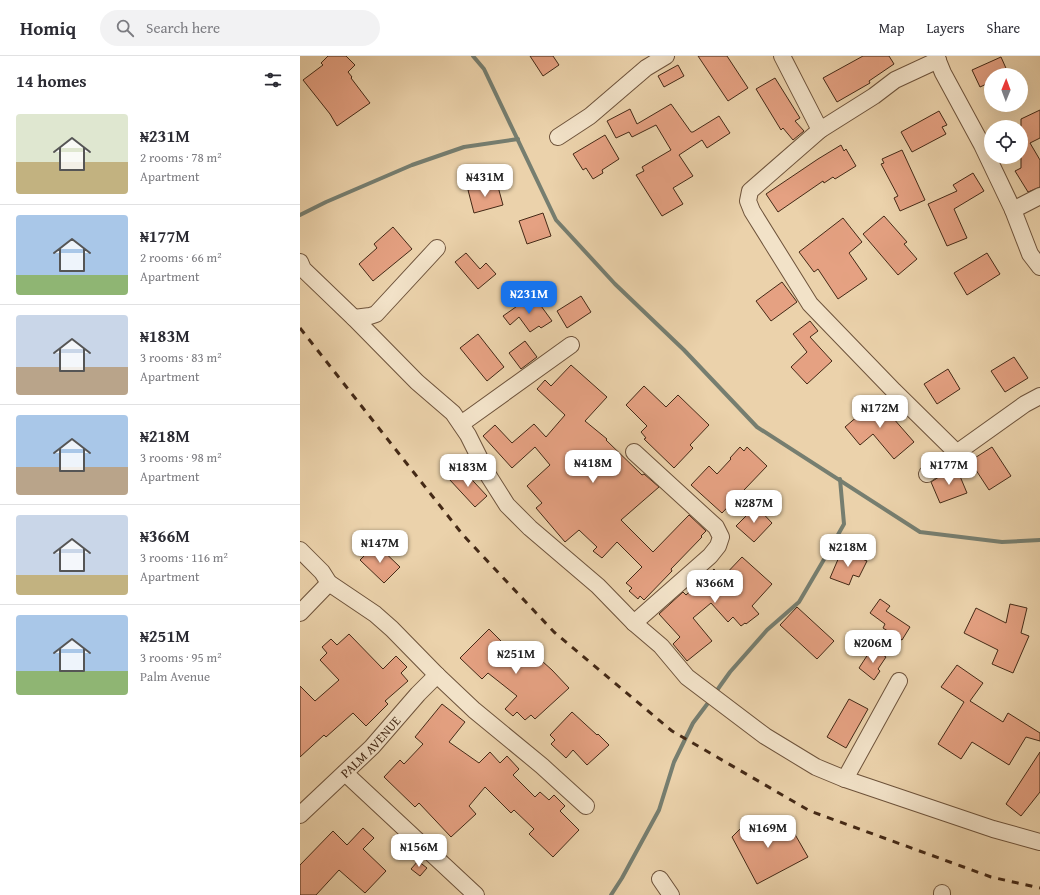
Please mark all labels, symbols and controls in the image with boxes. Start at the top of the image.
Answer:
search box [100,10,380,46]
text: Homiq [20,14,76,42]
icon: search [114,17,136,39]
text: Search here [146,17,220,38]
text: Map [879,18,905,38]
text: Layers [927,18,965,38]
text: Share [987,18,1020,38]
text: 14 homes [16,68,87,93]
north arrow [984,68,1028,112]
map controls [984,68,1028,164]
icon: filters [262,69,284,91]
button: locate [984,120,1028,164]
text: ₦231M [140,123,190,148]
icon: home [48,130,96,178]
text: 2 rooms · 78 m² [140,148,222,167]
pin: ₦431M [457,164,513,198]
text: Apartment [140,167,200,186]
text: ₦431M [466,167,504,186]
text: ₦177M [140,223,190,248]
icon: home [48,231,96,279]
text: 2 rooms · 66 m² [140,248,222,267]
text: Apartment [140,267,200,286]
pin: ₦231M [501,281,557,315]
text: ₦231M [510,284,548,303]
text: ₦183M [140,323,190,348]
icon: home [48,331,96,379]
text: 3 rooms · 83 m² [140,348,222,367]
text: Apartment [140,367,200,386]
pin: ₦172M [852,395,908,429]
text: ₦172M [861,398,899,417]
text: ₦218M [140,423,190,448]
icon: home [48,431,96,479]
text: 3 rooms · 98 m² [140,448,222,467]
pin: ₦418M [565,450,621,484]
pin: ₦177M [921,452,977,486]
text: ₦418M [574,453,612,472]
pin: ₦183M [440,454,496,488]
text: ₦177M [930,455,968,474]
text: ₦183M [449,457,487,476]
text: Apartment [140,467,200,486]
pin: ₦287M [726,490,782,524]
text: ₦287M [735,493,773,512]
text: ₦366M [140,523,190,548]
pin: ₦147M [352,530,408,564]
icon: home [48,531,96,579]
text: ₦147M [361,533,399,552]
pin: ₦218M [820,534,876,568]
text: ₦218M [829,537,867,556]
text: 3 rooms · 116 m² [140,548,228,567]
text: Apartment [140,567,200,586]
pin: ₦366M [687,570,743,604]
text: ₦366M [696,573,734,592]
text: ₦251M [140,623,190,648]
pin: ₦206M [845,630,901,664]
icon: home [48,631,96,679]
text: ₦206M [854,633,892,652]
pin: ₦251M [488,641,544,675]
text: ₦251M [497,644,535,663]
text: 3 rooms · 95 m² [140,648,222,667]
text: Palm Avenue [140,667,210,686]
street label: PALM AVENUE [336,711,405,782]
pin: ₦169M [740,815,796,849]
text: ₦169M [749,818,787,837]
pin: ₦156M [391,834,447,868]
text: ₦156M [400,837,438,856]

